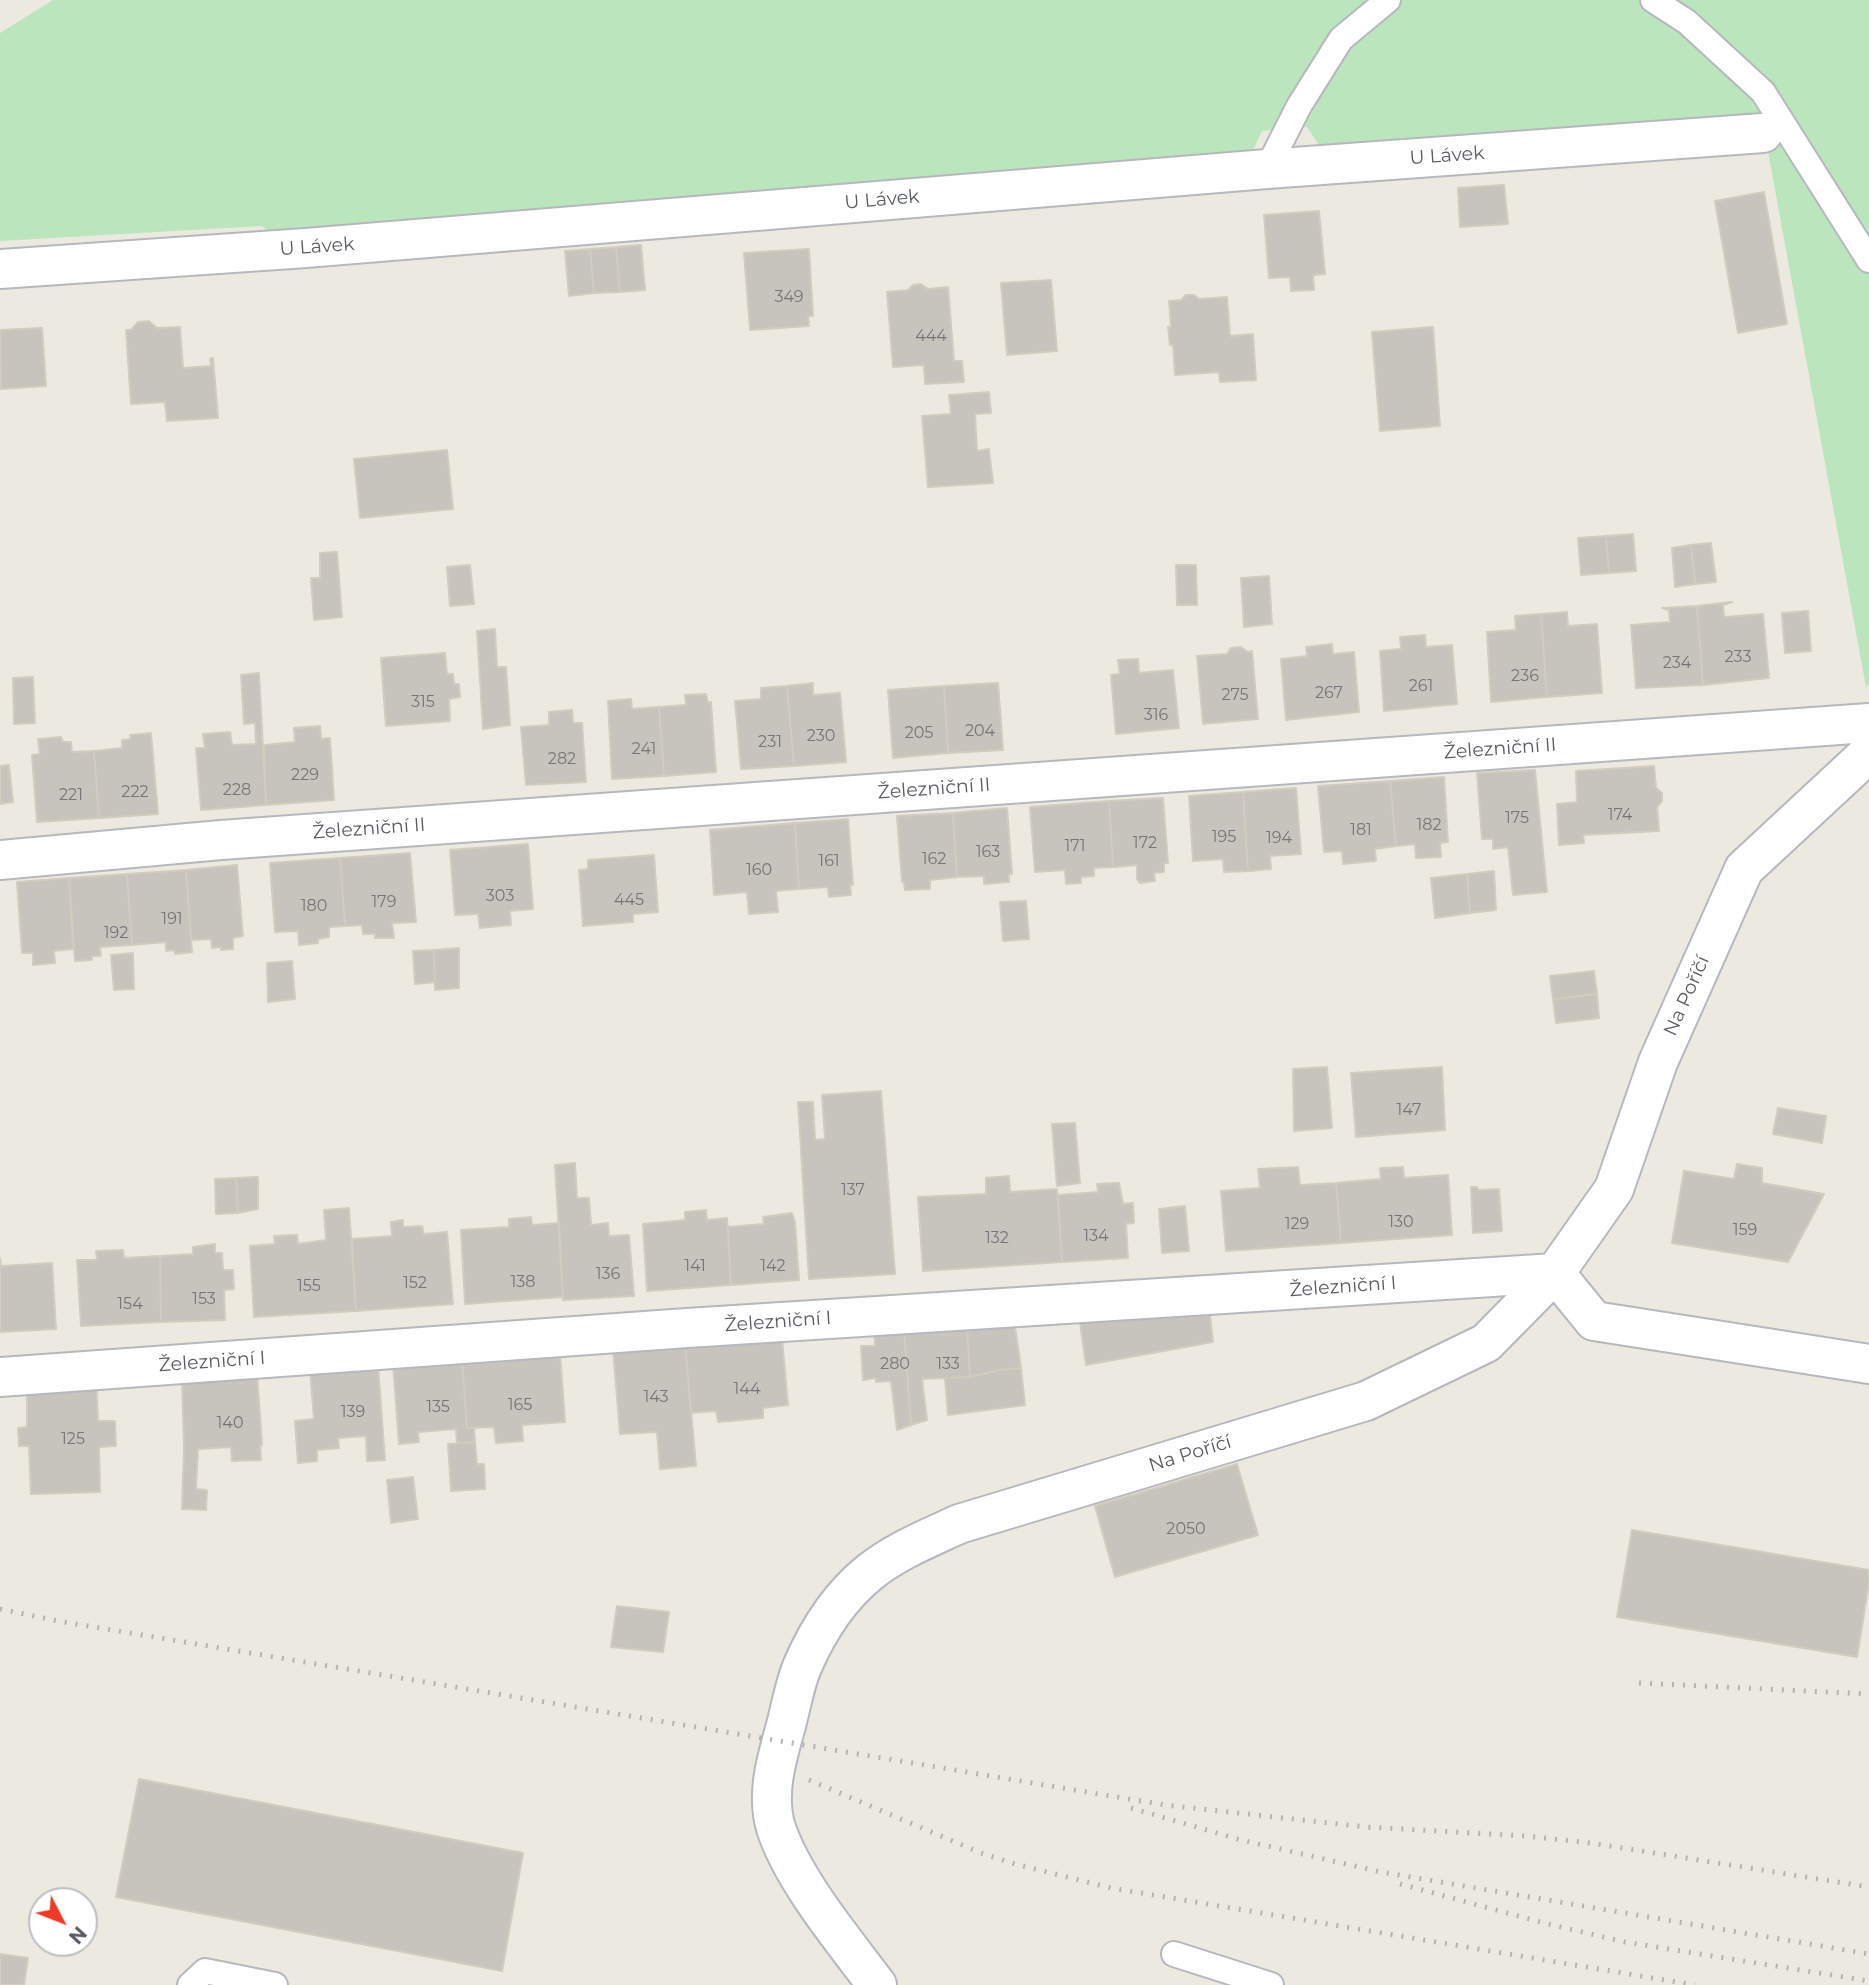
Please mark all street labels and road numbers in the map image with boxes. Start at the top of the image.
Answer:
street label: U Lávek [1409,142,1485,170]
street label: U Lávek [844,185,920,215]
street label: U Lávek [279,233,355,261]
street label: Železniční II [1443,734,1557,764]
street label: Železniční II [877,774,991,804]
street label: Železniční II [312,814,426,844]
street label: Na Poříčí [1659,952,1715,1040]
street label: Železniční I [1289,1272,1397,1302]
street label: Železniční I [724,1307,832,1337]
street label: Železniční I [158,1347,266,1377]
street label: Na Poříčí [1146,1431,1234,1477]

